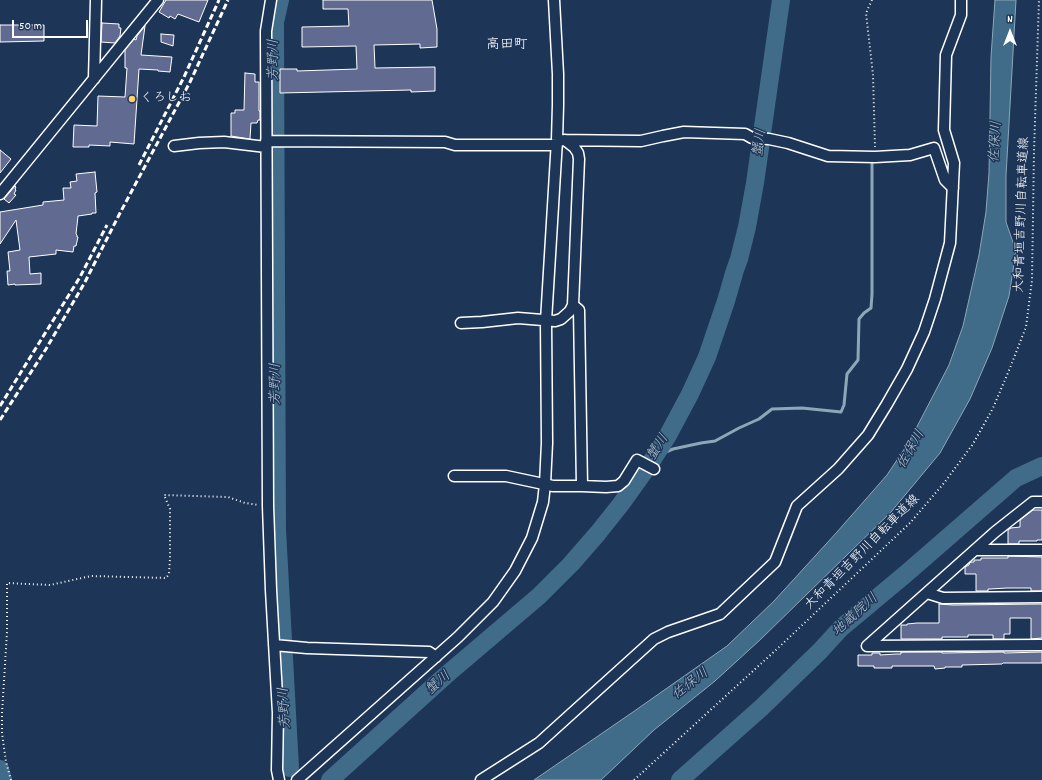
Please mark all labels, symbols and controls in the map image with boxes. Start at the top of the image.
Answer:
scale bar [14,12,90,38]
north arrow [990,12,1030,52]
text: N [1007,12,1013,28]
text: 50 m [19,18,42,35]
district label: 高田町 [486,38,528,54]
water label: 芳野川 [267,39,283,81]
place label: くろしお [140,91,192,107]
marker: くろしお [127,94,137,104]
water label: 佐保川 [988,121,1006,163]
water label: 蟹川 [751,128,771,158]
street label: 大和青垣吉野川自転車道線 [1012,137,1034,293]
water label: 芳野川 [269,363,285,405]
water label: 佐保川 [894,428,930,472]
water label: 蟹川 [644,432,674,464]
street label: 大和青垣吉野川自転車道線 [802,492,924,614]
water label: 地蔵院川 [830,591,882,641]
water label: 佐保川 [669,666,713,704]
water label: 蟹川 [423,668,455,700]
water label: 芳野川 [277,687,295,729]

